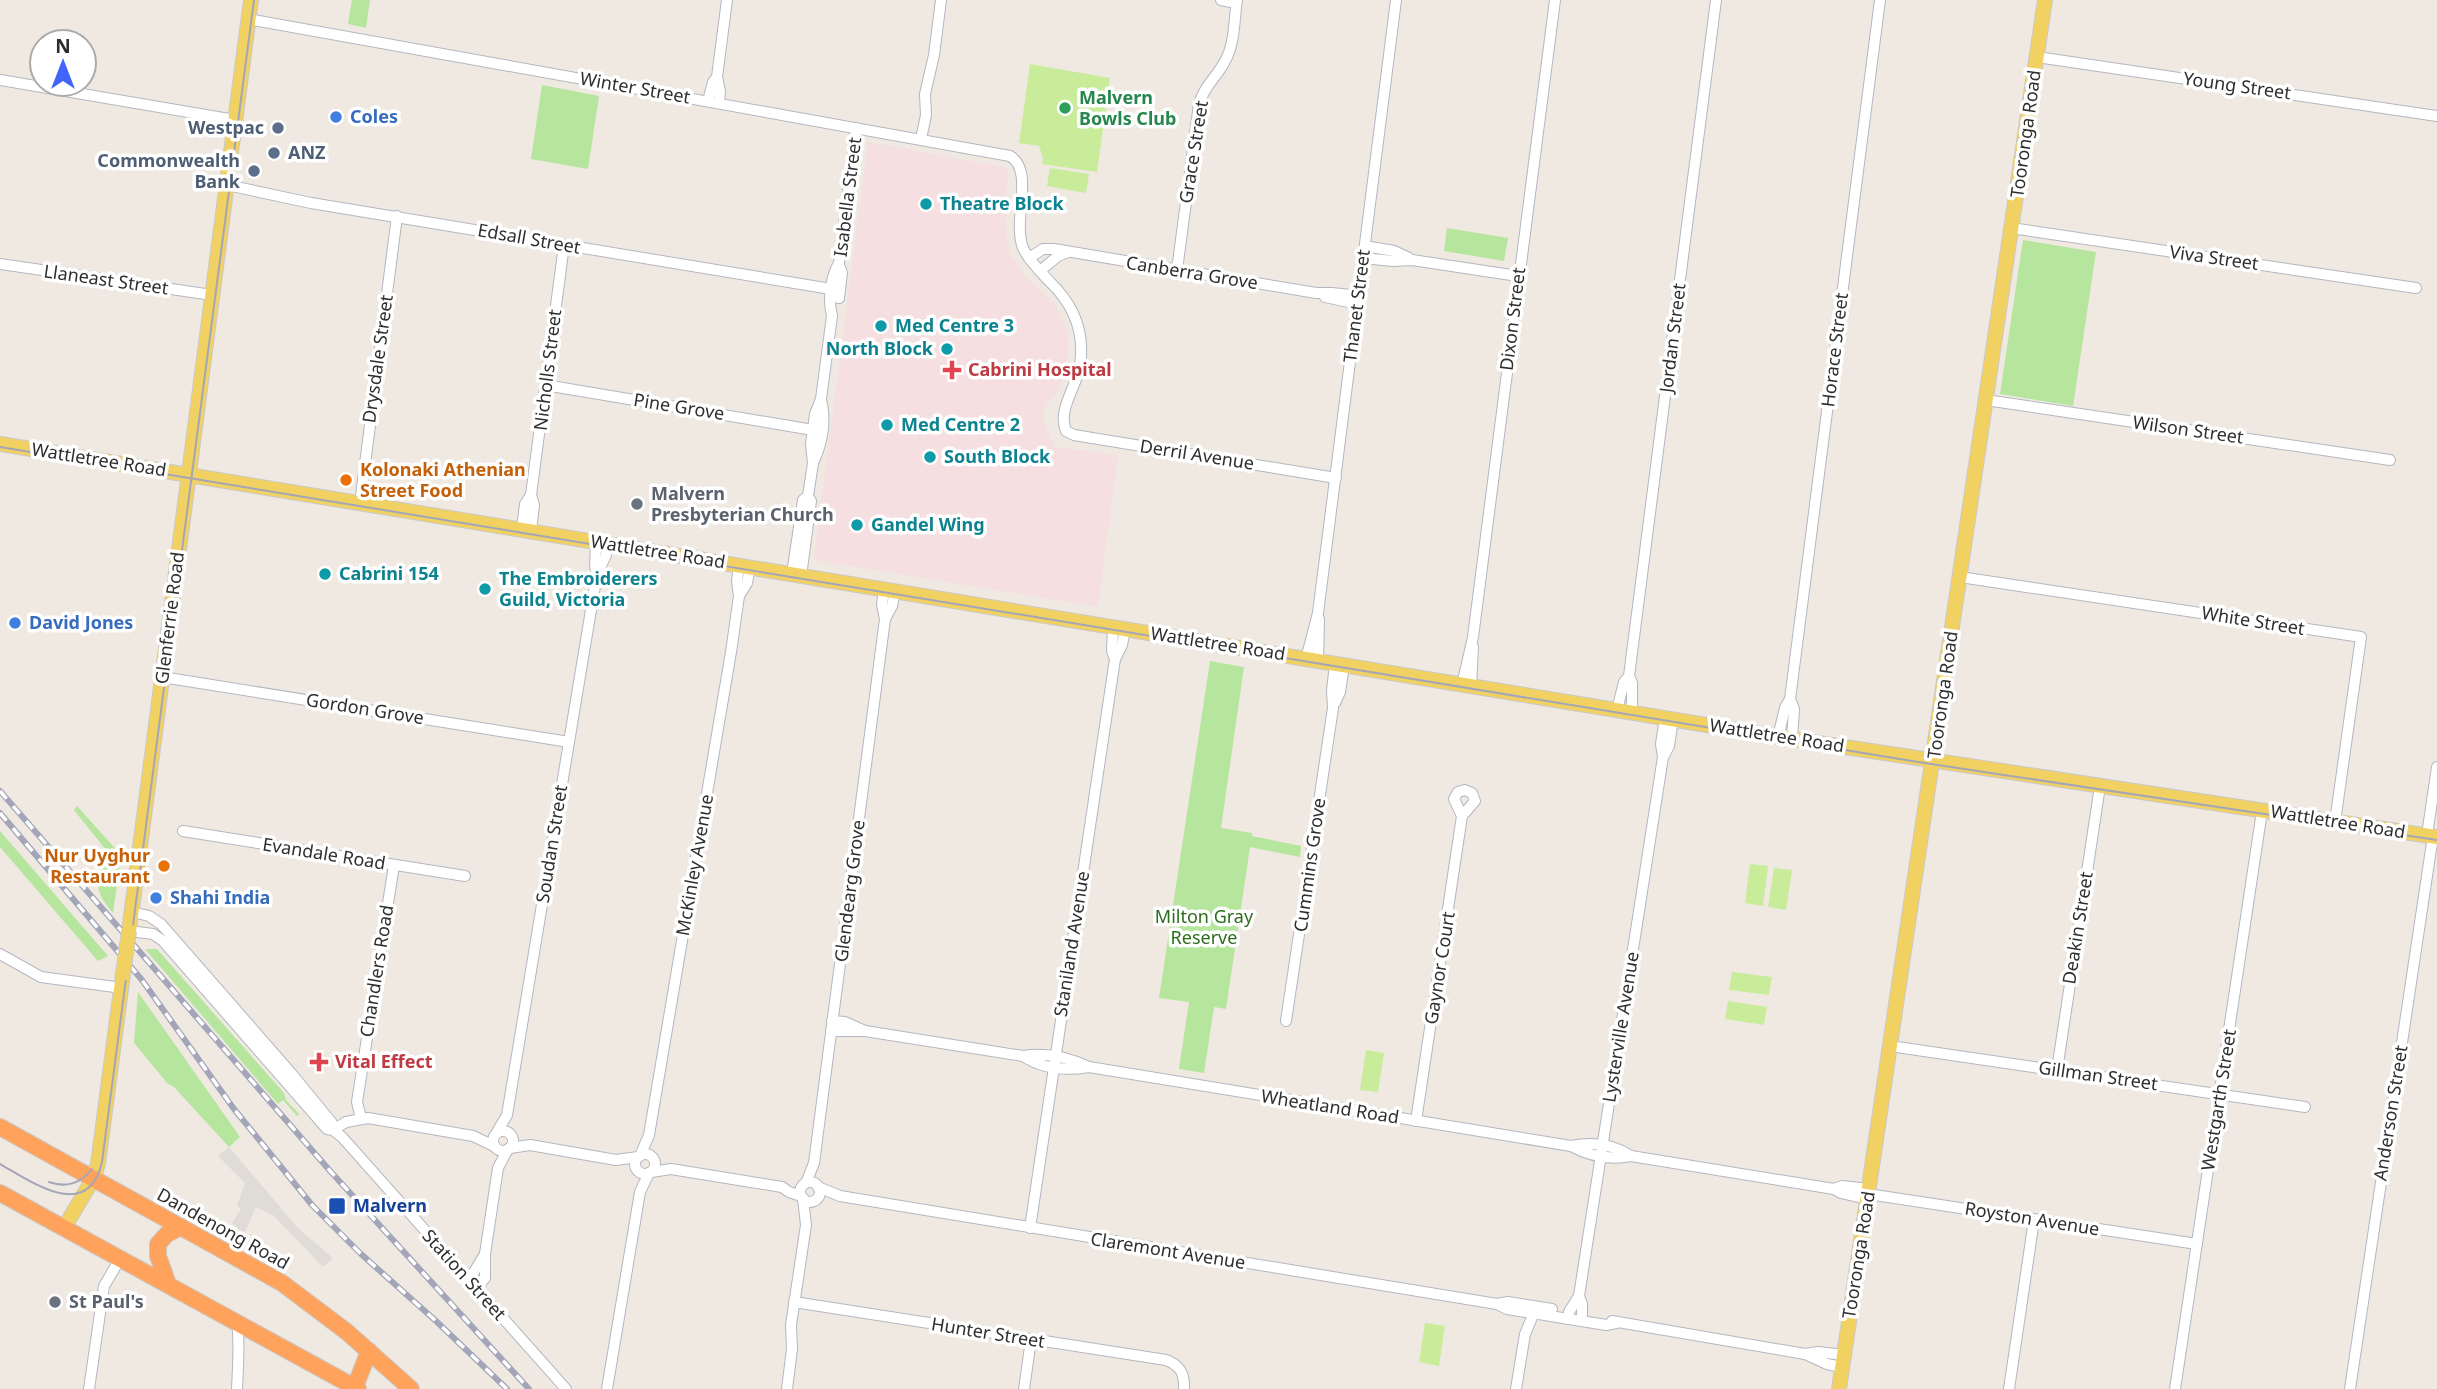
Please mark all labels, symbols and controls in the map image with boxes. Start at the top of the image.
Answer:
north arrow [28,28,98,98]
text: N [55,33,71,59]
street label: Winter Street [578,66,693,109]
street label: Young Street [2182,66,2293,105]
street label: Tooronga Road [2004,68,2046,199]
place label: Malvern Bowls Club [1079,85,1176,130]
street label: Grace Street [1173,98,1213,205]
marker: Malvern Bowls Club [1057,100,1073,116]
place label: Coles [350,104,398,128]
marker: Coles [328,109,344,125]
place label: Westpac [188,115,264,139]
marker: Westpac [270,120,286,136]
street label: Isabella Street [828,135,866,258]
place label: ANZ [288,140,326,164]
marker: ANZ [266,145,282,161]
place label: Commonwealth Bank [97,148,241,193]
marker: Commonwealth Bank [246,163,262,179]
place label: Theatre Block [940,191,1064,215]
marker: Theatre Block [918,196,934,212]
street label: Edsall Street [476,217,583,259]
street label: Viva Street [2168,239,2261,275]
street label: Thanet Street [1337,247,1375,364]
street label: Canberra Grove [1125,250,1260,294]
street label: Llaneast Street [42,258,170,300]
street label: Dixon Street [1494,265,1530,372]
street label: Jordan Street [1653,281,1691,396]
street label: Horace Street [1815,291,1853,408]
street label: Drysdale Street [356,293,398,425]
street label: Nicholls Street [528,307,566,432]
place label: Med Centre 3 [895,313,1014,337]
marker: Med Centre 3 [873,318,889,334]
place label: North Block [826,336,934,360]
marker: North Block [939,341,955,357]
place label: Cabrini Hospital [968,357,1112,381]
marker: Cabrini Hospital [942,360,962,380]
street label: Pine Grove [632,387,726,425]
street label: Wilson Street [2131,409,2246,449]
place label: Med Centre 2 [901,412,1020,436]
marker: Med Centre 2 [879,417,895,433]
street label: Derril Avenue [1138,433,1256,475]
street label: Wattletree Road [30,437,168,482]
place label: South Block [944,444,1051,468]
marker: South Block [922,449,938,465]
place label: Kolonaki Athenian Street Food [360,457,526,502]
marker: Kolonaki Athenian Street Food [338,472,354,488]
place label: Malvern Presbyterian Church [651,481,834,526]
marker: Malvern Presbyterian Church [629,496,645,512]
place label: Gandel Wing [871,512,985,536]
marker: Gandel Wing [849,517,865,533]
street label: Wattletree Road [589,529,727,574]
street label: Glenferrie Road [149,550,189,685]
place label: Cabrini 154 [339,561,439,585]
marker: Cabrini 154 [317,566,333,582]
place label: The Embroiderers Guild, Victoria [499,566,657,611]
marker: The Embroiderers Guild, Victoria [477,581,493,597]
street label: White Street [2200,600,2307,640]
place label: David Jones [29,610,133,634]
marker: David Jones [7,615,23,631]
street label: Wattletree Road [1149,621,1287,666]
street label: Tooronga Road [1921,629,1963,760]
street label: Gordon Grove [305,687,426,729]
street label: Wattletree Road [1708,713,1846,758]
street label: Soudan Street [530,783,572,905]
street label: McKinley Avenue [670,792,718,938]
street label: Cummins Grove [1288,796,1330,933]
street label: Wattletree Road [2269,799,2407,844]
street label: Glendearg Grove [828,818,870,963]
street label: Evandale Road [261,831,387,875]
place label: Nur Uyghur Restaurant [44,843,150,888]
marker: Nur Uyghur Restaurant [156,858,172,874]
street label: Staniland Avenue [1048,869,1094,1018]
street label: Deakin Street [2056,869,2098,986]
place label: Shahi India [170,885,270,909]
marker: Shahi India [148,890,164,906]
street label: Chandlers Road [354,903,398,1039]
park label: Milton Gray Reserve [1155,904,1254,949]
street label: Gaynor Court [1418,909,1460,1026]
street label: Lysterville Avenue [1596,950,1644,1104]
street label: Westgarth Street [2195,1027,2241,1172]
street label: Anderson Street [2367,1043,2413,1182]
place label: Vital Effect [335,1049,433,1073]
marker: Vital Effect [309,1052,329,1072]
street label: Gillman Street [2037,1055,2160,1095]
street label: Wheatland Road [1259,1083,1401,1129]
street label: Dandenong Road [153,1182,294,1274]
street label: Tooronga Road [1836,1189,1880,1320]
place label: Malvern [353,1193,427,1217]
marker: Malvern [327,1196,347,1216]
street label: Royston Avenue [1963,1196,2101,1240]
street label: Station Street [417,1224,512,1325]
street label: Claremont Avenue [1089,1226,1247,1274]
place label: St Paul's [69,1289,144,1313]
marker: St Paul's [47,1294,63,1310]
street label: Hunter Street [930,1311,1047,1353]

